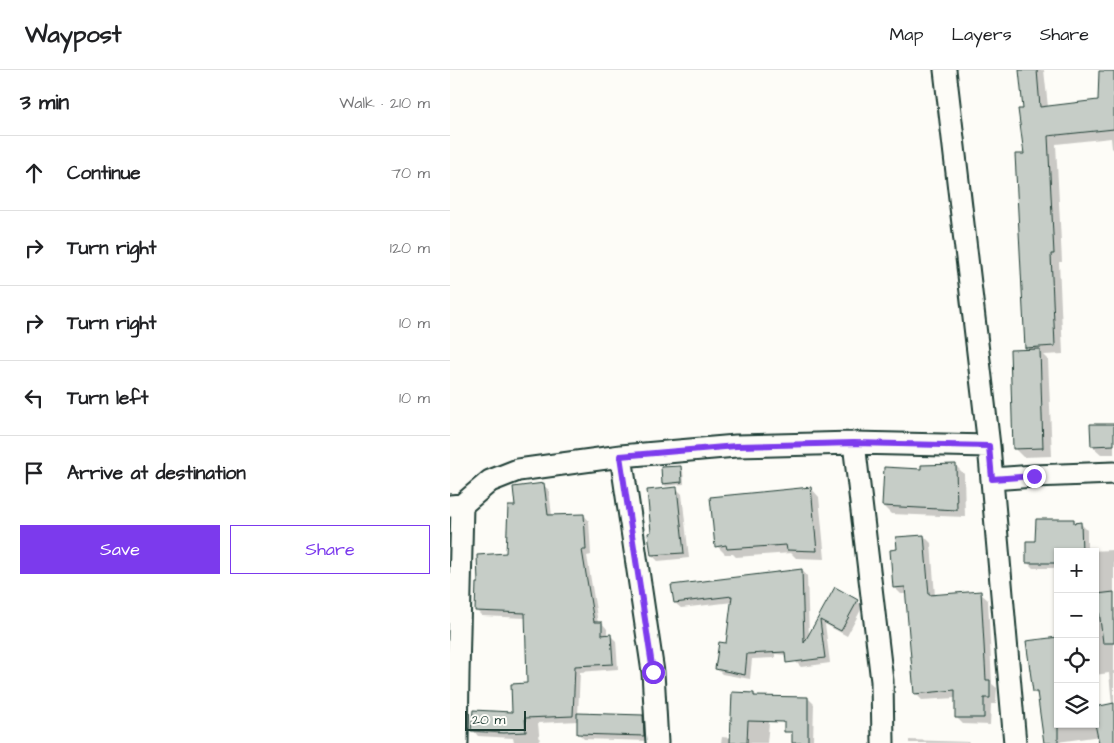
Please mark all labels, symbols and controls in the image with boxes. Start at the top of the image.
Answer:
text: Waypost [25,18,122,52]
text: Map [889,22,923,47]
text: Layers [951,22,1012,47]
text: Share [1040,22,1089,47]
text: 3 min [20,88,69,117]
text: Walk · 210 m [339,92,430,114]
icon: ahead [20,159,48,187]
text: Continue [67,160,141,187]
text: 70 m [391,162,430,184]
icon: right [20,234,48,262]
text: Turn right [67,235,156,262]
text: 120 m [390,237,430,259]
icon: right [20,309,48,337]
text: Turn right [67,310,156,337]
text: 10 m [399,312,430,334]
icon: left [20,384,48,412]
text: Turn left [67,385,148,412]
text: 10 m [399,387,430,409]
icon: arrive [20,459,48,487]
text: Arrive at destination [67,460,246,487]
route end [1023,465,1046,488]
button: Save [20,525,220,574]
button: Share [230,525,430,574]
map controls [1054,548,1099,728]
button: + [1054,548,1099,593]
button: − [1054,593,1099,638]
button: locate [1054,638,1099,683]
route start [642,661,665,684]
button: layers [1054,683,1099,728]
scale bar [465,708,526,731]
text: 20 m [472,710,505,730]

